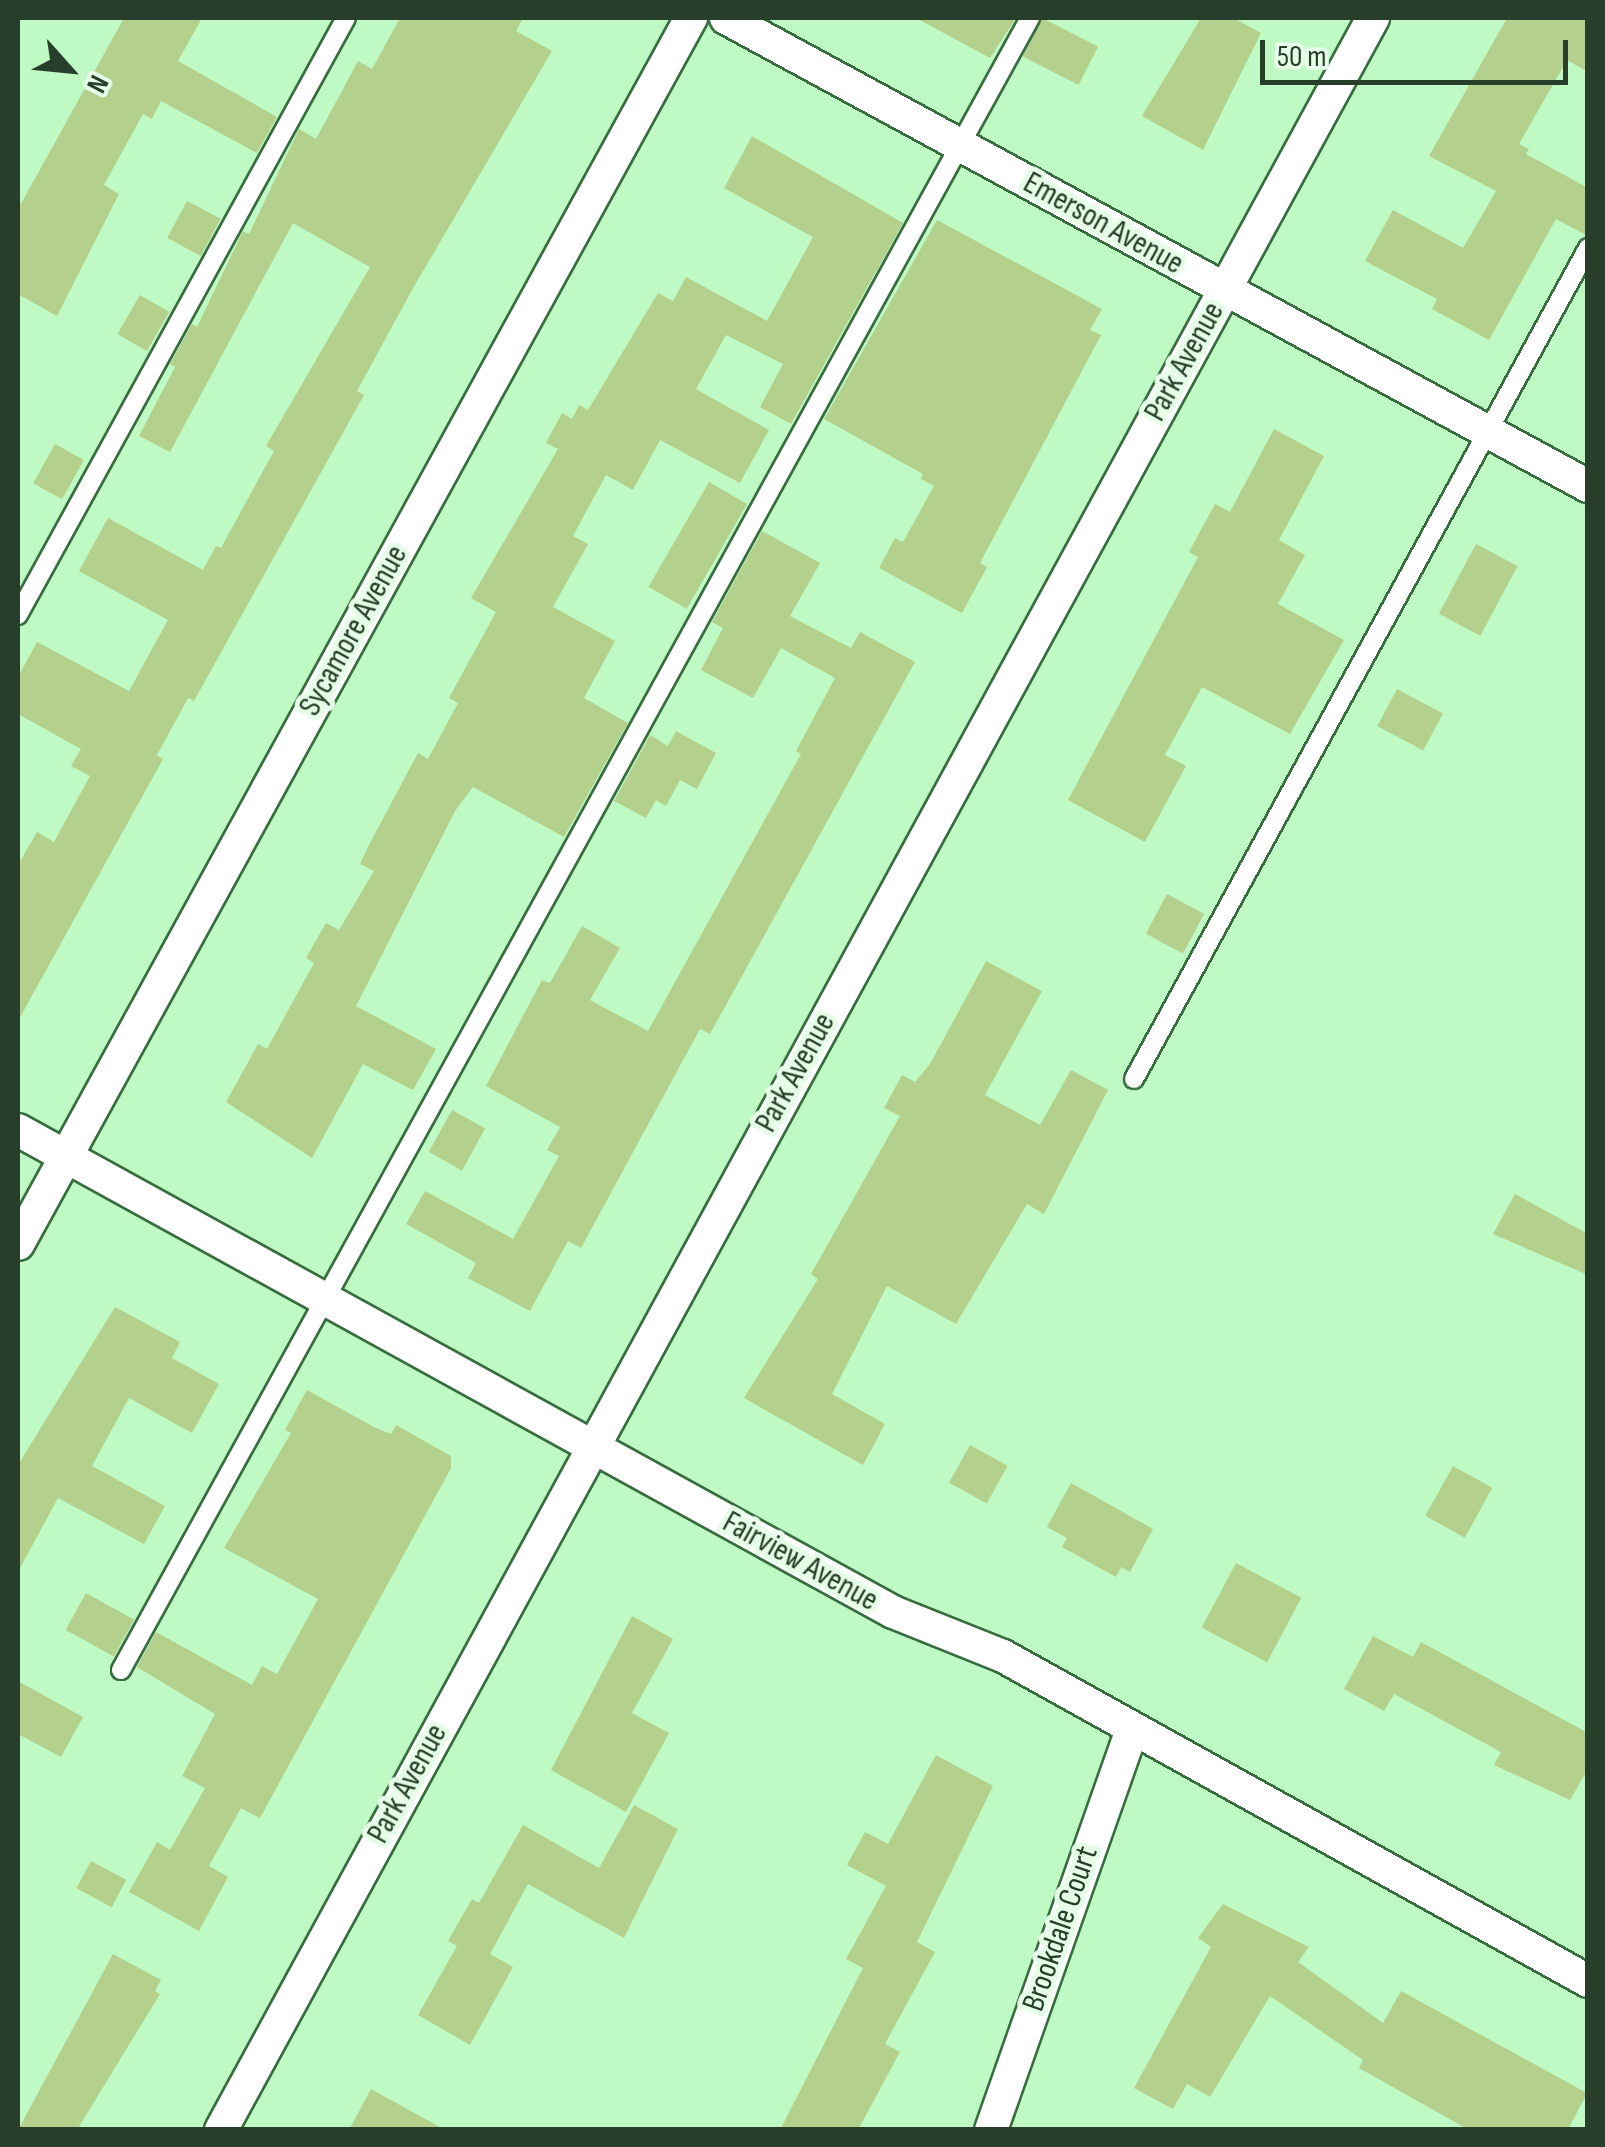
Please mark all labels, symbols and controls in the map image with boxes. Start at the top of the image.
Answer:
north arrow [20,20,120,120]
scale bar [1265,20,1572,82]
text: 50 m [1277,39,1326,75]
text: N [79,70,115,98]
street label: Emerson Avenue [1016,164,1190,284]
street label: Park Avenue [1137,296,1233,428]
street label: Sycamore Avenue [291,539,417,723]
street label: Park Avenue [748,1007,844,1139]
street label: Fairview Avenue [716,1504,884,1620]
street label: Park Avenue [360,1718,456,1850]
street label: Brookdale Court [1015,1841,1107,2017]

